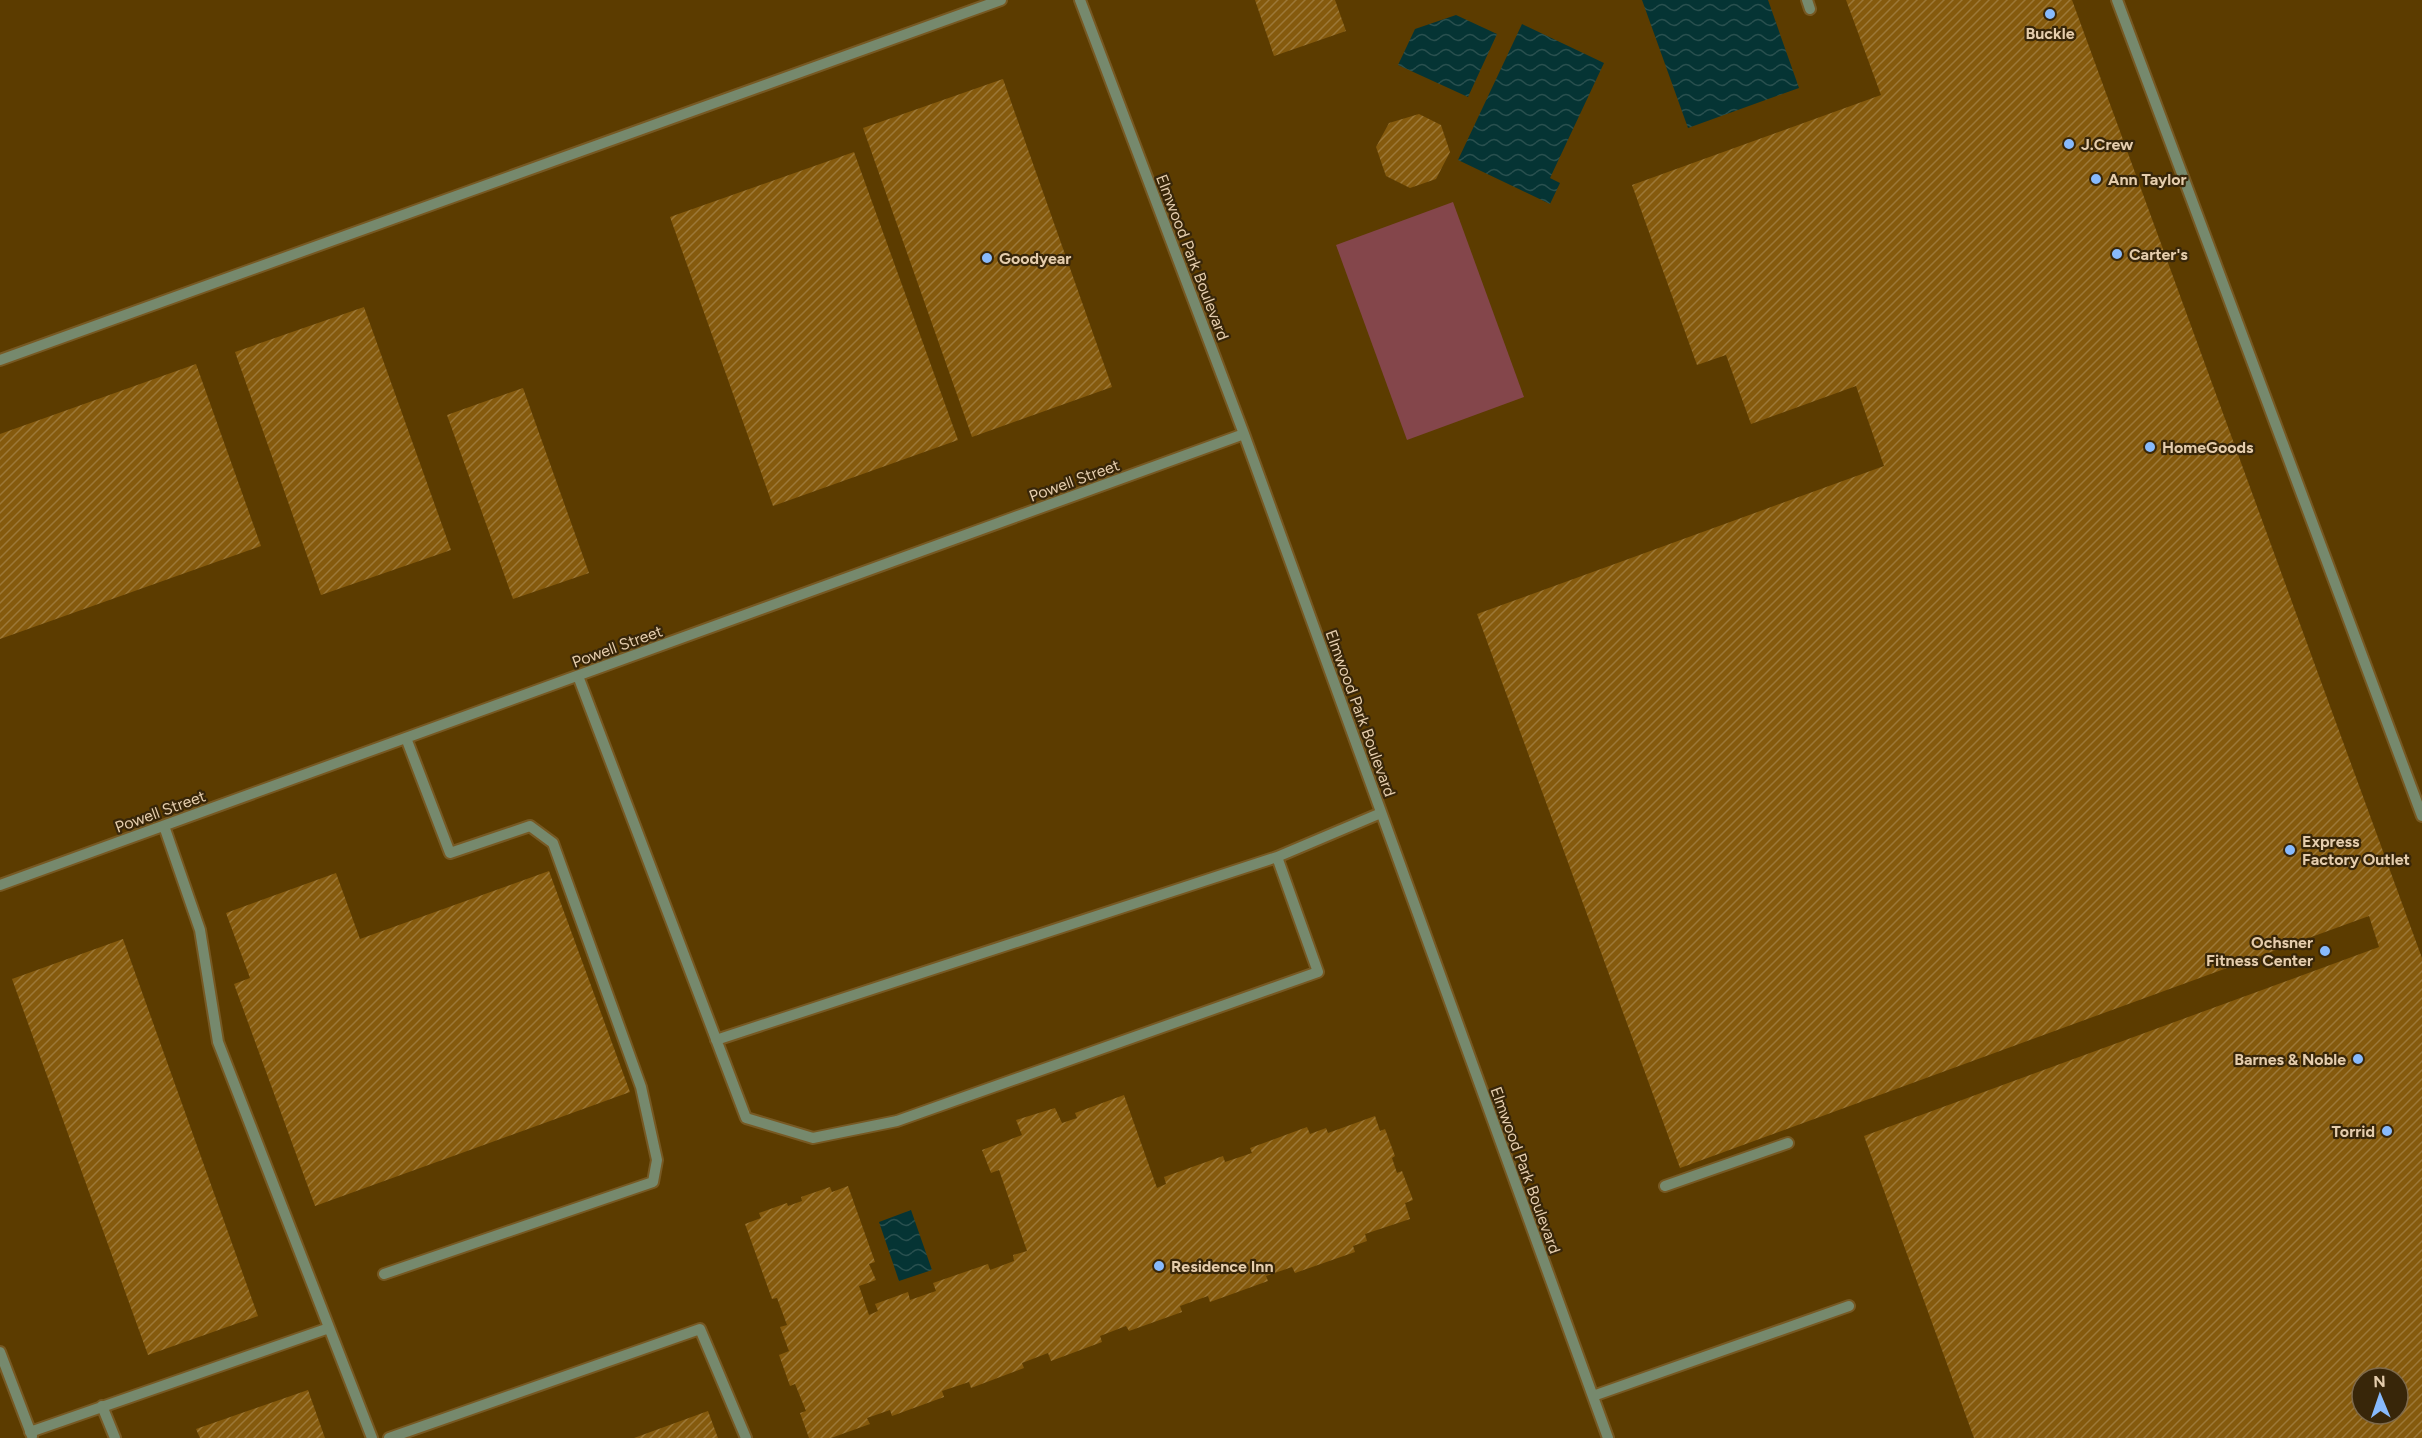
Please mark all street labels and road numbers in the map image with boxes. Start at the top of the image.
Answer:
street label: Elmwood Park Boulevard [1152,172,1233,343]
street label: Powell Street [1026,455,1122,506]
street label: Powell Street [569,621,665,672]
street label: Elmwood Park Boulevard [1321,627,1400,799]
street label: Powell Street [112,786,208,837]
street label: Elmwood Park Boulevard [1486,1084,1565,1256]

